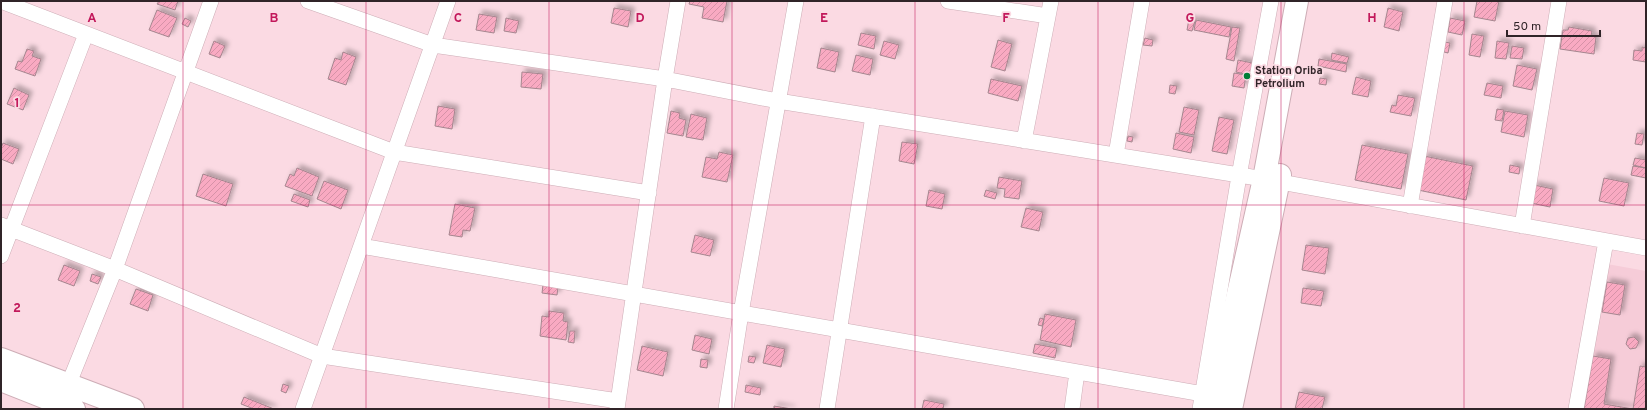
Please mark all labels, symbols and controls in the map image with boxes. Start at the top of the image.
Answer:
text: A [87,11,97,27]
text: B [270,11,279,27]
text: C [454,11,462,27]
text: D [635,11,645,27]
text: E [820,11,828,27]
text: F [1002,11,1010,27]
text: G [1186,11,1195,27]
text: H [1367,11,1377,27]
scale bar [1507,12,1600,38]
text: 50 m [1513,19,1541,35]
place label: Station Oriba Petrolium [1255,64,1323,91]
marker: Station Oriba Petrolium [1242,71,1252,81]
text: 1 [14,96,20,112]
text: 2 [13,301,21,317]

